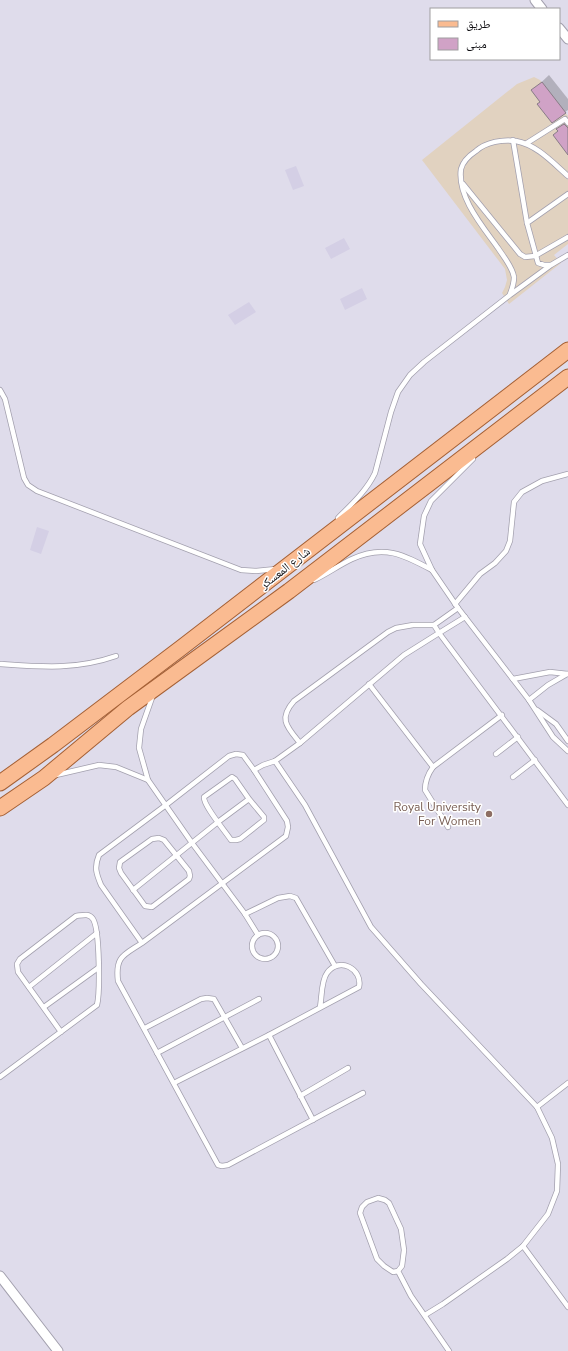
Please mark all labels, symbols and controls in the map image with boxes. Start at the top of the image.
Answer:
legend [430,8,560,60]
text: طريق [466,16,491,32]
text: مبنى [466,36,487,52]
street label: شارع المعسكر [256,543,313,593]
place label: Royal University For Women [393,799,482,829]
marker: Royal University For Women [484,809,494,819]

